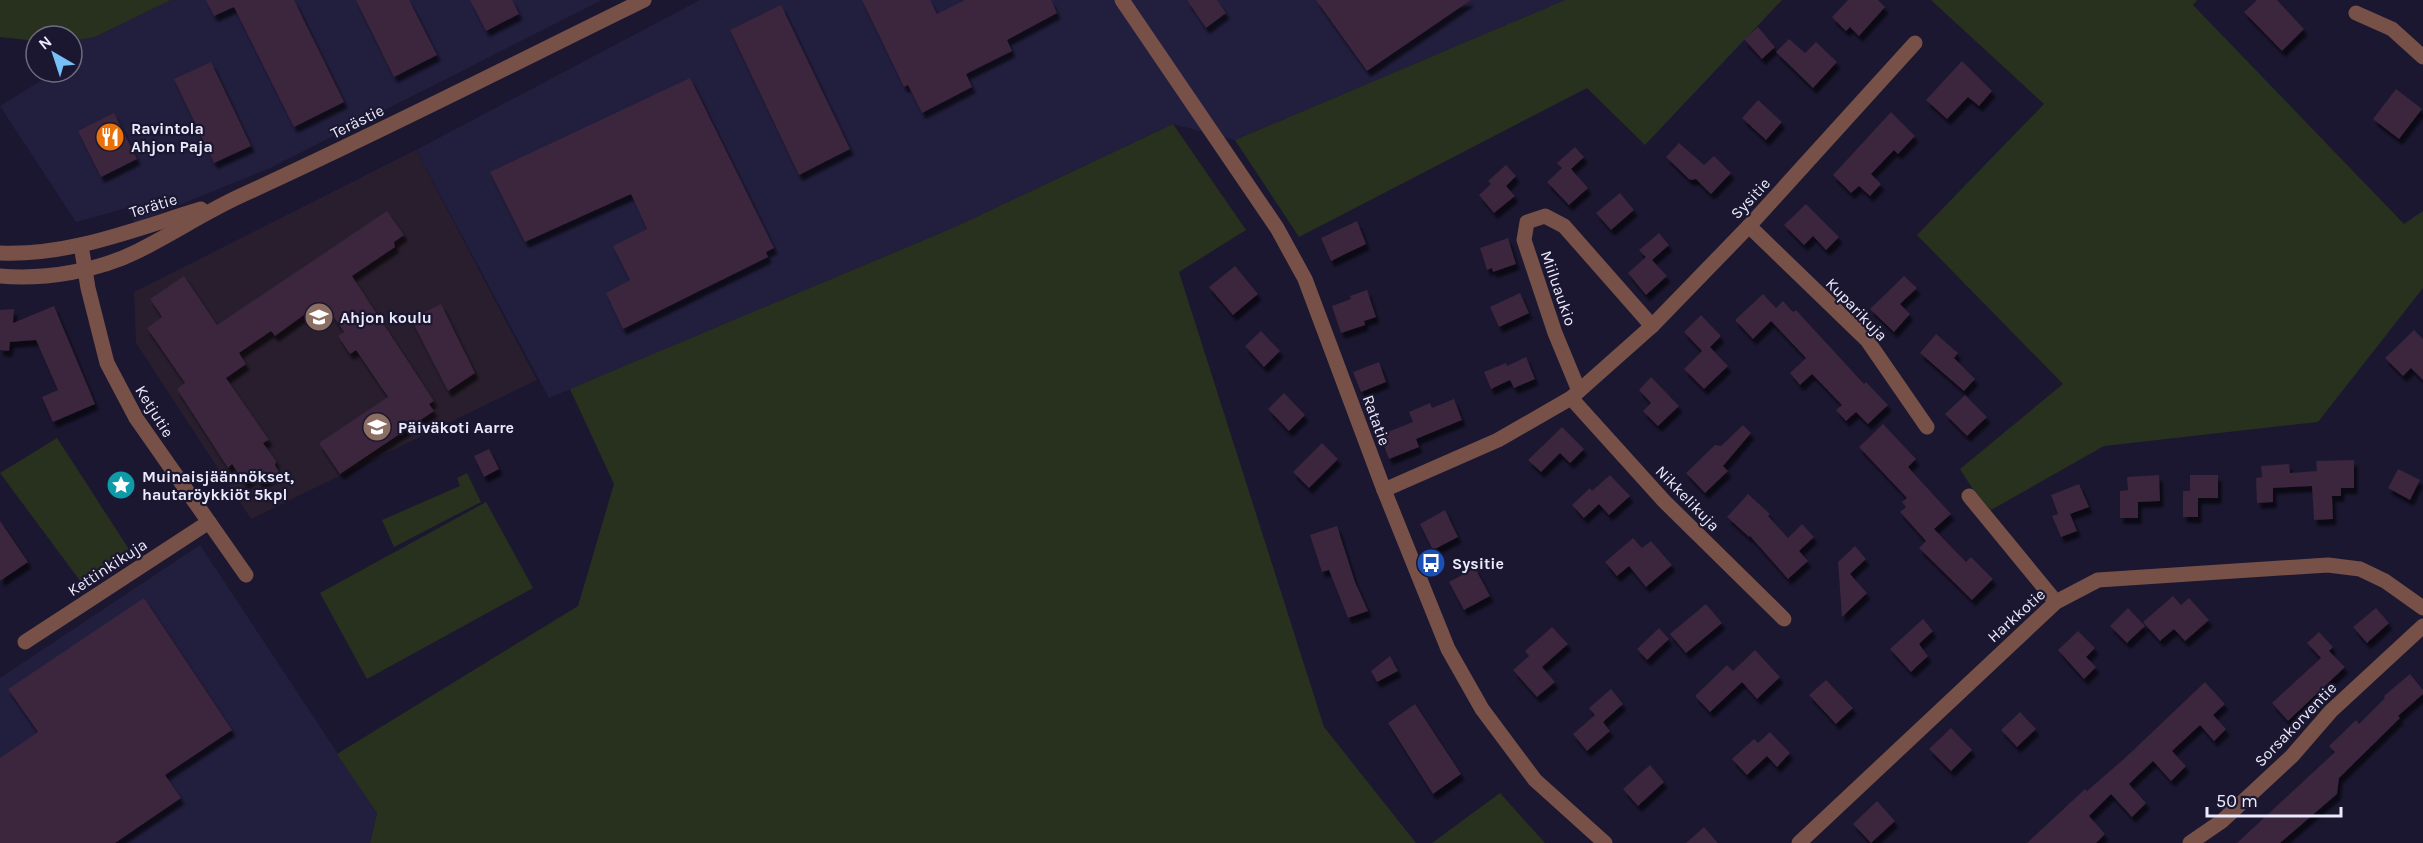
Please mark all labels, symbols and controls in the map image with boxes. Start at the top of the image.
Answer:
north arrow [24,24,84,84]
text: N [34,32,55,54]
street label: Terästie [327,100,387,142]
place label: Ravintola Ahjon Paja [131,119,213,156]
restaurant icon: Ravintola Ahjon Paja [94,121,126,153]
street label: Sysitie [1727,174,1774,223]
street label: Terätie [127,189,179,222]
street label: Miiluaukio [1537,248,1580,328]
street label: Kuparikuja [1822,274,1891,345]
school or university icon: Ahjon koulu [303,301,335,333]
place label: Ahjon koulu [340,308,432,327]
street label: Ketjutie [131,382,178,441]
street label: Ratatie [1359,392,1394,448]
school or university icon: Päiväkoti Aarre [361,411,393,443]
place label: Päiväkoti Aarre [398,418,514,437]
street label: Nikkelikuja [1652,462,1724,535]
place label: Muinaisjäännökset, hautaröykkiöt 5kpl [142,467,294,504]
place icon: Muinaisjäännökset, hautaröykkiöt 5kpl [105,469,137,501]
street label: Kettinkikuja [64,535,150,600]
bus stop icon: Sysitie [1415,547,1447,579]
place label: Sysitie [1452,554,1504,573]
street label: Harkkotie [1984,585,2049,646]
street label: Sorsakorventie [2250,678,2340,770]
scale bar [2207,780,2340,818]
text: 50 m [2216,790,2258,812]

